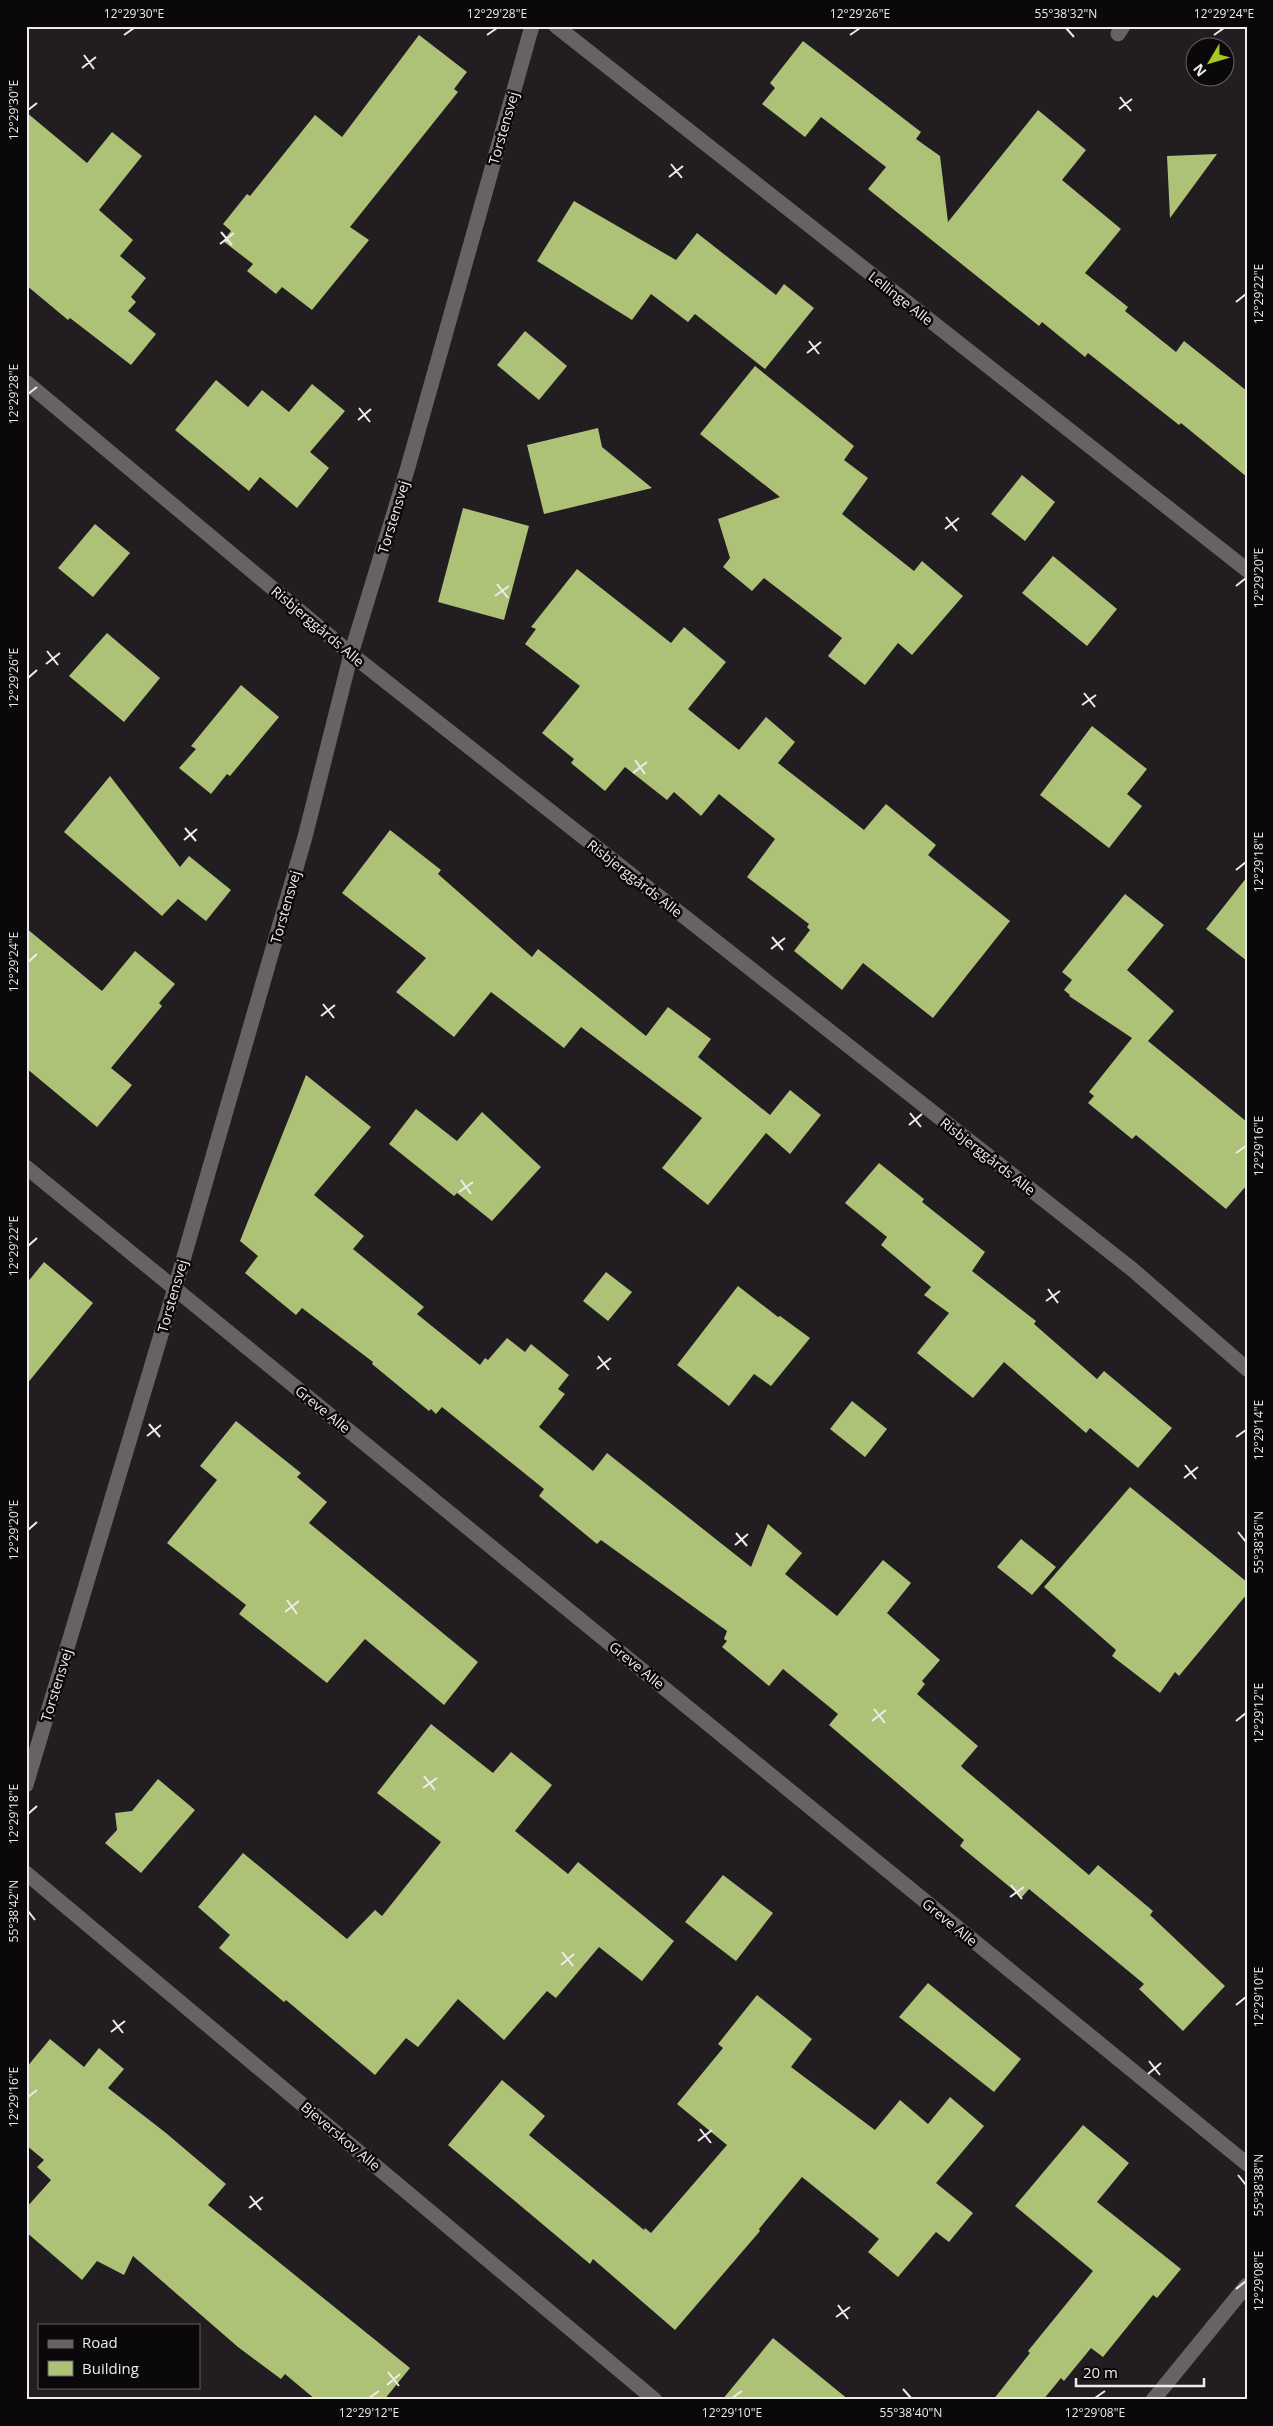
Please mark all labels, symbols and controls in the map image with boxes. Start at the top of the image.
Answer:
text: 12°29'30"E [104,5,164,22]
text: 12°29'28"E [467,5,527,22]
text: 12°29'26"E [830,5,890,22]
text: 55°38'32"N [1035,5,1097,22]
text: 12°29'24"E [1194,5,1254,22]
north arrow [1186,38,1236,88]
text: N [1188,60,1210,81]
text: 12°29'30"E [5,80,22,140]
street label: Torstensvej [484,89,522,167]
text: 12°29'22"E [1250,264,1267,324]
street label: Lellinge Alle [865,267,937,329]
text: 12°29'28"E [5,364,22,424]
street label: Torstensvej [373,478,413,556]
text: 12°29'20"E [1250,548,1267,608]
street label: Risbjerggårds Alle [268,581,369,671]
text: 12°29'26"E [5,648,22,708]
text: 12°29'18"E [1250,832,1267,892]
street label: Risbjerggårds Alle [583,835,687,921]
street label: Torstensvej [266,868,304,946]
text: 12°29'24"E [5,932,22,992]
street label: Risbjerggårds Alle [936,1113,1040,1199]
text: 12°29'16"E [1250,1116,1267,1176]
text: 12°29'22"E [5,1216,22,1276]
street label: Torstensvej [153,1257,191,1335]
street label: Greve Alle [291,1381,355,1437]
text: 12°29'14"E [1250,1400,1267,1460]
text: 12°29'20"E [5,1500,22,1560]
text: 55°38'36"N [1250,1511,1267,1573]
street label: Greve Alle [605,1637,669,1693]
street label: Torstensvej [36,1646,76,1724]
text: 12°29'12"E [1250,1683,1267,1743]
text: 12°29'18"E [5,1784,22,1844]
text: 55°38'42"N [5,1880,22,1942]
street label: Greve Alle [918,1894,982,1950]
text: 12°29'10"E [1250,1967,1267,2027]
text: 12°29'16"E [5,2067,22,2127]
street label: Bjeverskov Alle [297,2097,385,2175]
text: 55°38'38"N [1250,2154,1267,2216]
text: 12°29'08"E [1250,2251,1267,2311]
legend [38,2324,200,2388]
text: Road [82,2332,118,2352]
scale bar [1076,2356,1203,2388]
text: Building [82,2358,139,2378]
text: 20 m [1083,2362,1118,2382]
text: 12°29'12"E [339,2404,399,2421]
text: 12°29'10"E [702,2404,762,2421]
text: 55°38'40"N [880,2404,942,2421]
text: 12°29'08"E [1065,2404,1125,2421]

